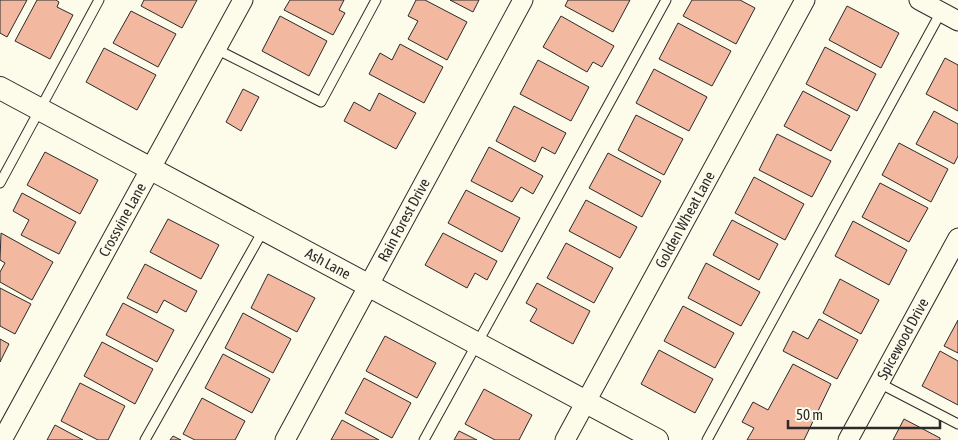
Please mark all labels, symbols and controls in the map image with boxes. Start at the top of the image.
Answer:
street label: Golden Wheat Lane [652,168,718,271]
street label: Rain Forest Drive [374,175,433,264]
street label: Crossvine Lane [95,180,149,259]
street label: Ash Lane [303,244,354,282]
street label: Spicewood Drive [873,295,932,383]
scale bar [788,398,940,430]
text: 50 m [796,406,823,423]

